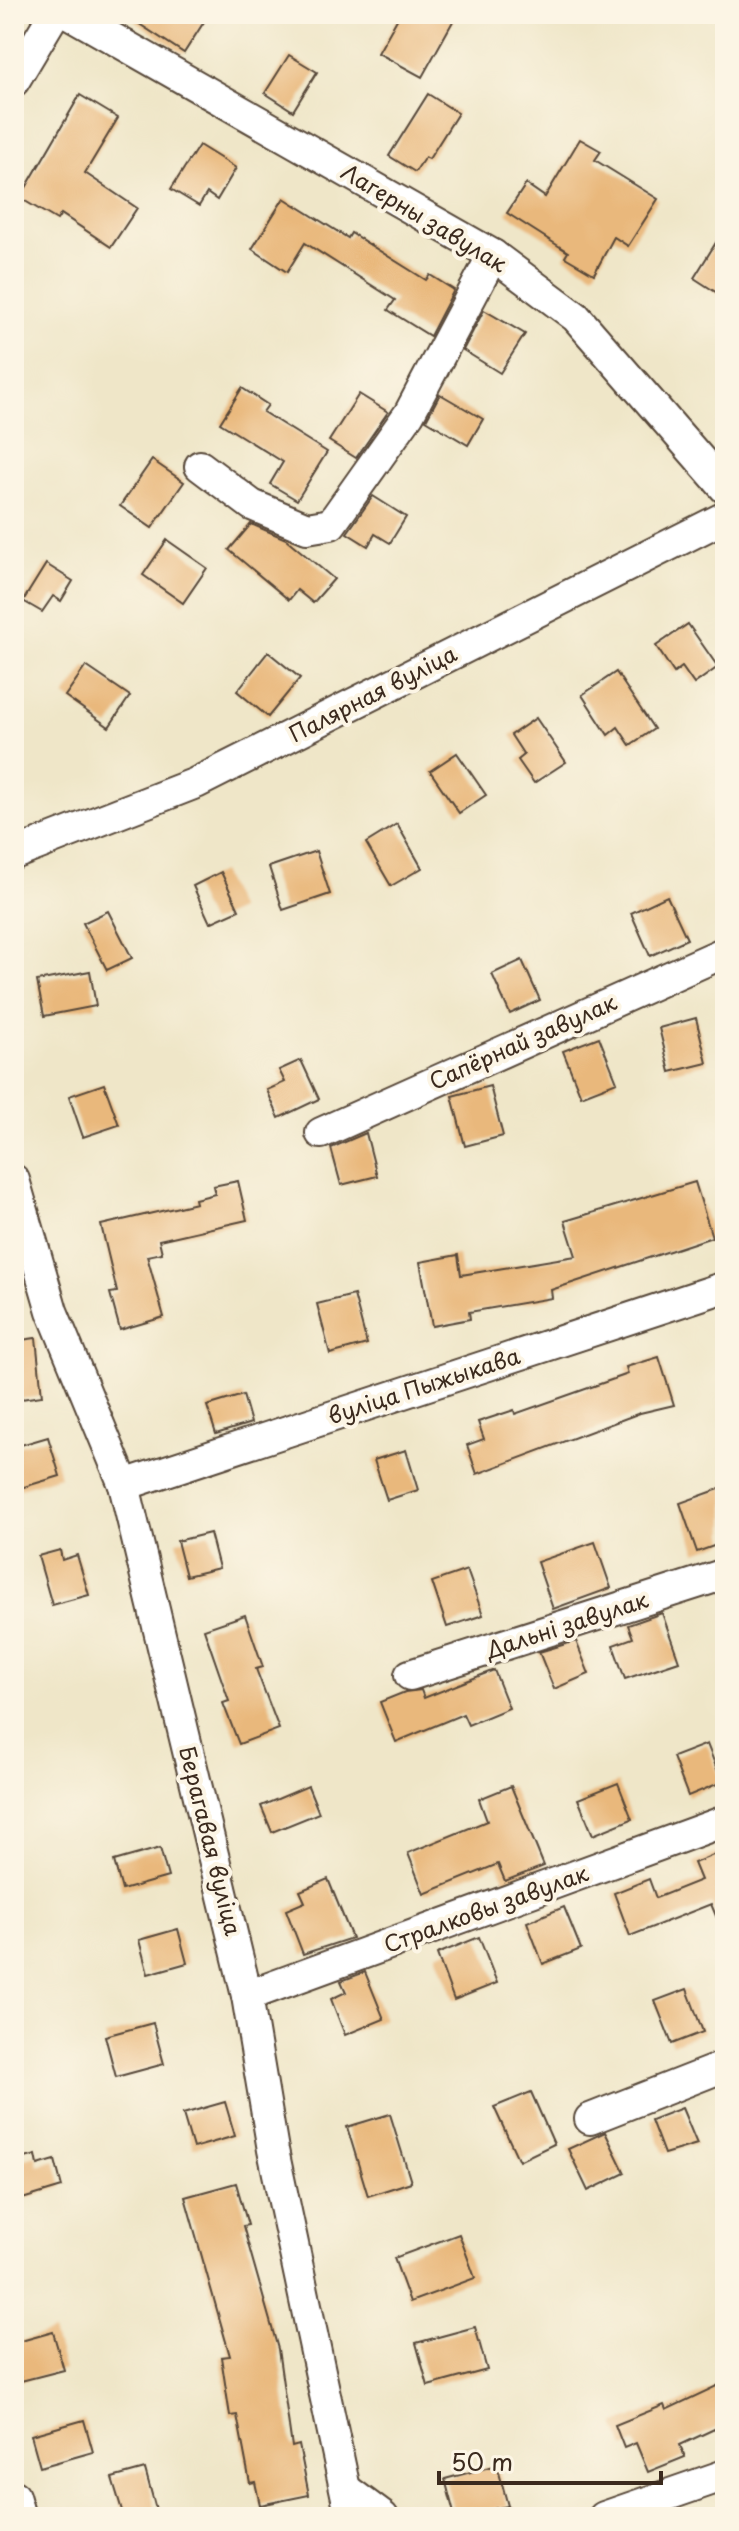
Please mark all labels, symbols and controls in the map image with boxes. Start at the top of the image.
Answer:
street label: Лагерны завулак [336,154,515,280]
street label: Палярная вуліца [283,636,462,749]
street label: Сапёрнай завулак [423,984,622,1097]
street label: вуліца Пыжыкава [323,1338,524,1431]
street label: Дальні завулак [480,1582,653,1666]
street label: Берагавая вуліца [172,1742,251,1939]
street label: Стралковы завулак [379,1855,593,1960]
scale bar [439,2435,661,2485]
text: 50 m [451,2443,513,2479]

